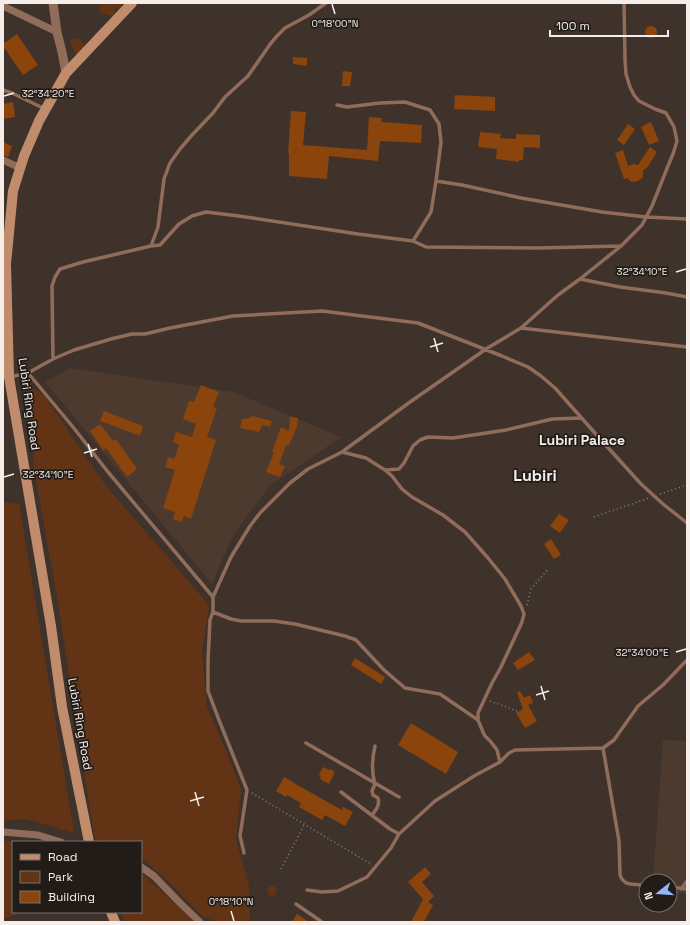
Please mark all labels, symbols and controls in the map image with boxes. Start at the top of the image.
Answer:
scale bar [550,12,668,38]
text: 0°18'00"N [312,17,358,30]
text: 100 m [556,18,590,34]
text: 32°34'20"E [22,87,75,100]
text: 32°34'10"E [617,265,668,278]
street label: Lubiri Ring Road [15,357,43,451]
district label: Lubiri Palace [539,431,625,449]
district label: Lubiri [513,465,557,486]
text: 32°34'10"E [23,468,74,481]
text: 32°34'00"E [615,646,669,659]
street label: Lubiri Ring Road [64,677,96,771]
legend [12,841,142,913]
text: Road [48,849,77,865]
text: Park [48,869,73,885]
north arrow [638,873,678,913]
text: Building [48,889,95,905]
text: N [641,890,656,901]
text: 0°18'10"N [209,895,253,908]

